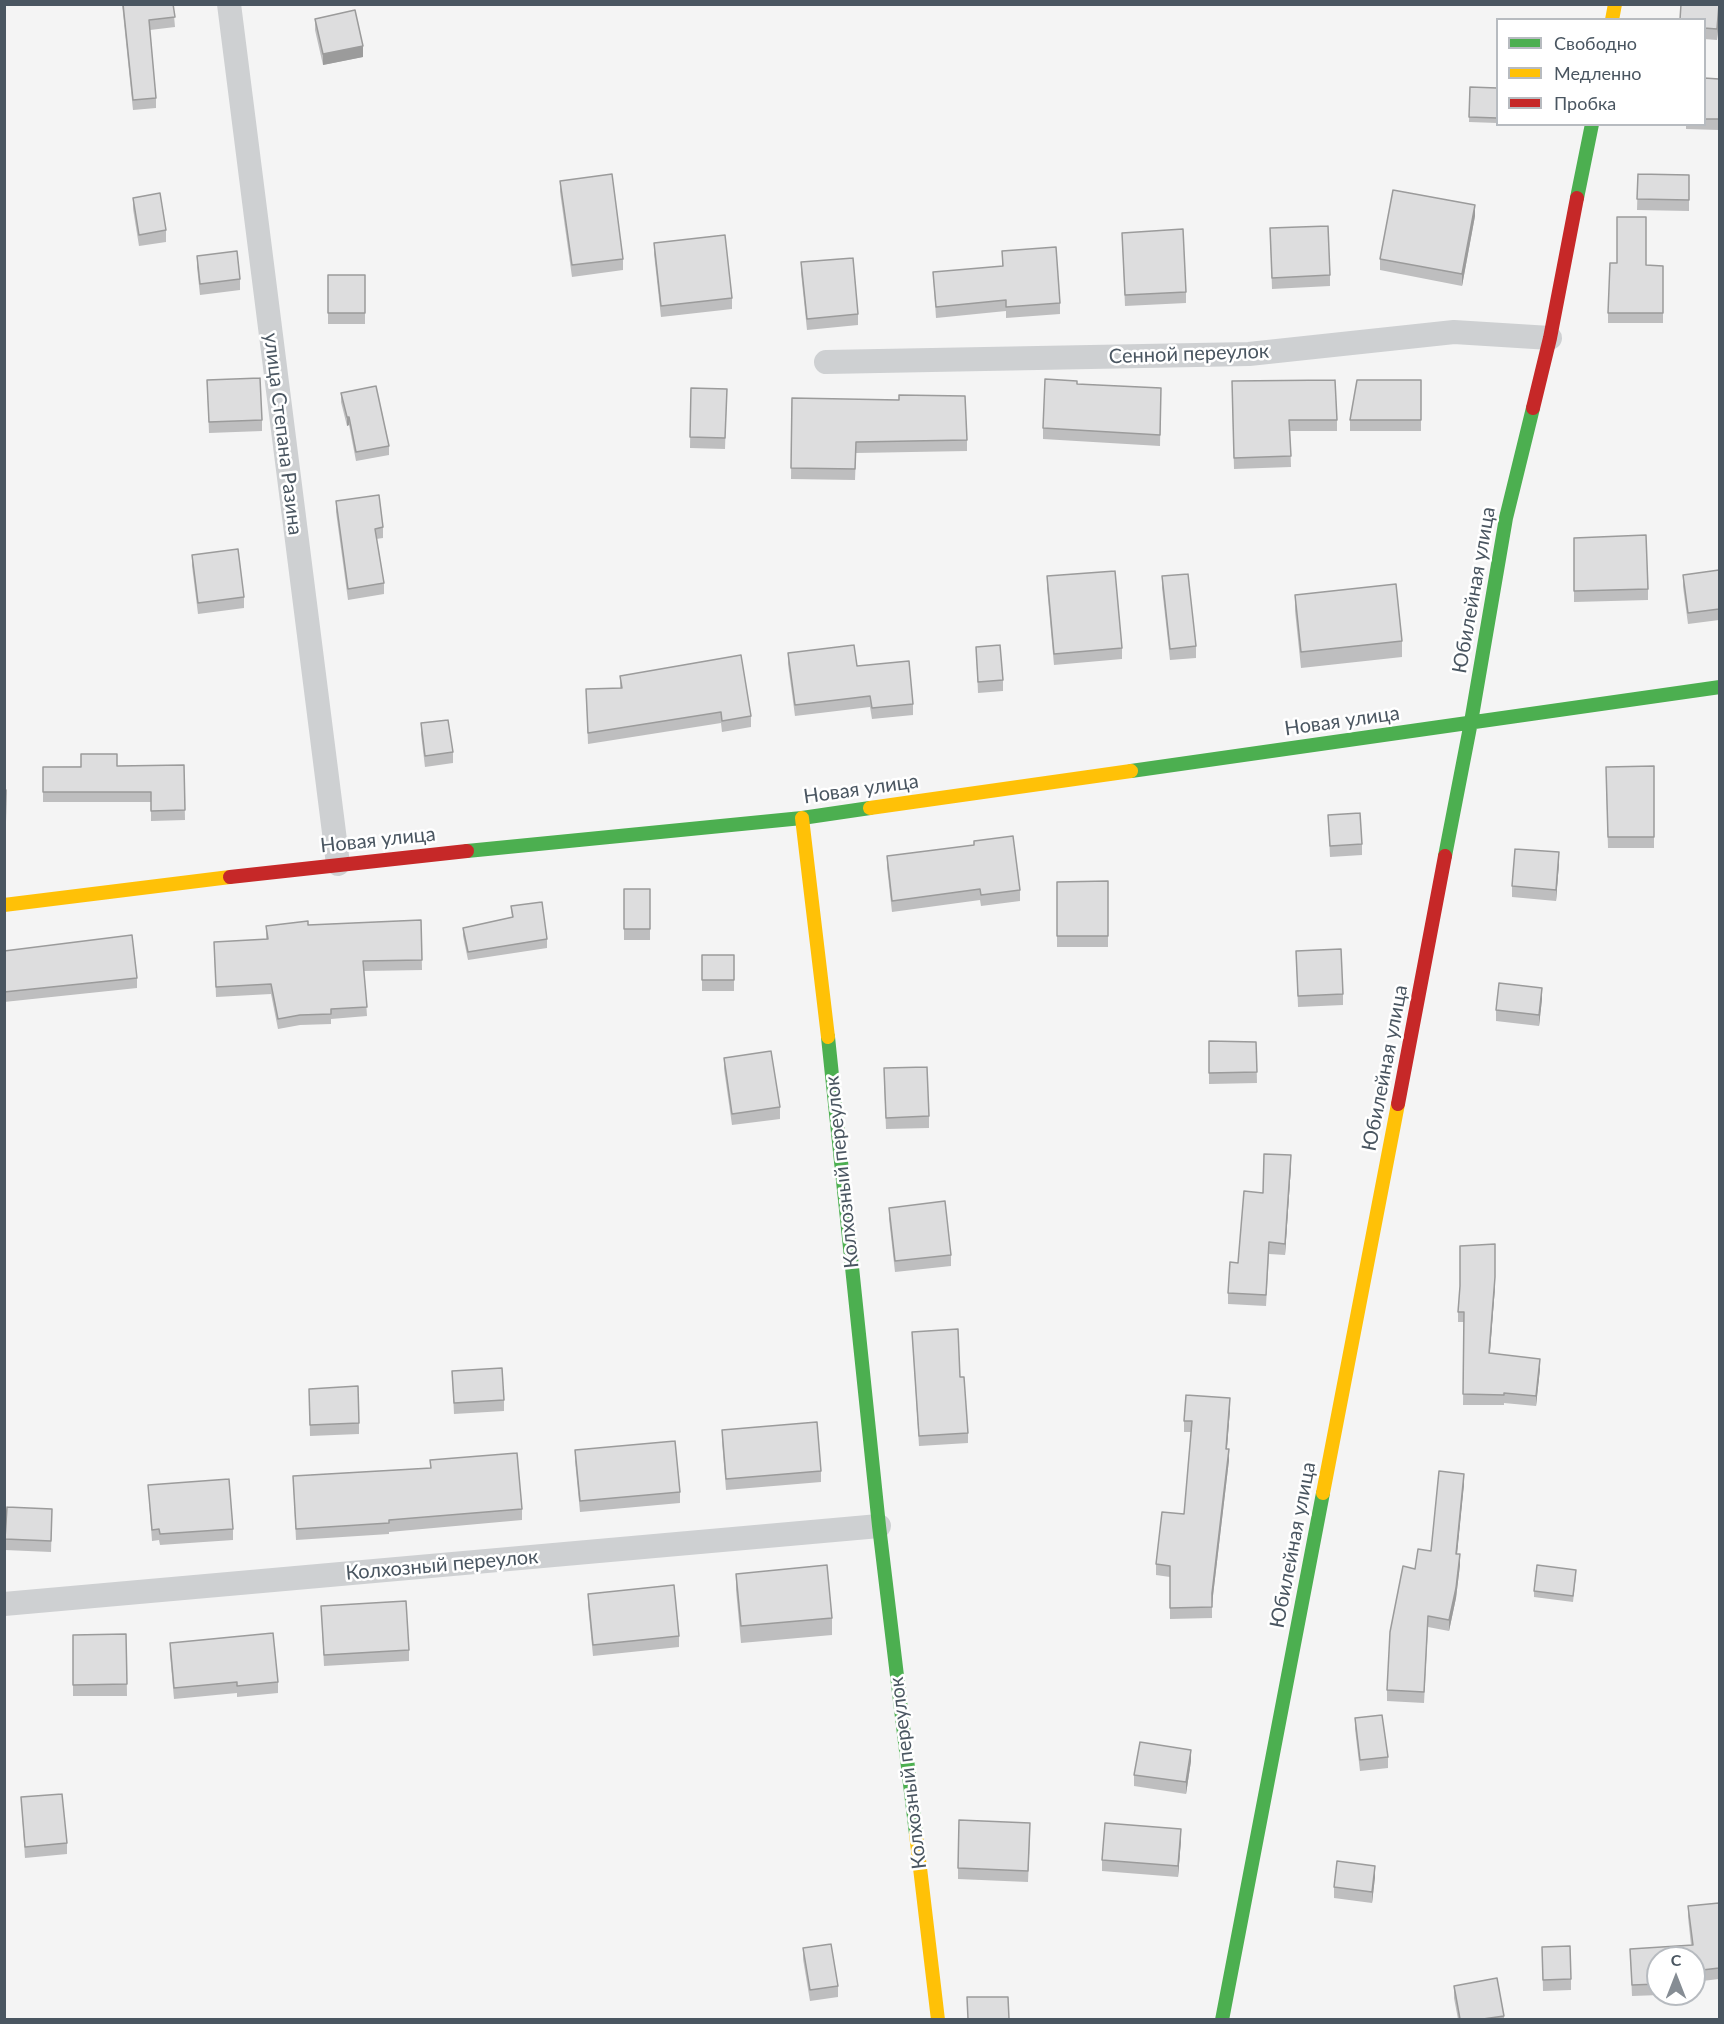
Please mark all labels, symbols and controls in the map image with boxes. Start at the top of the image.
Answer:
legend [1496,18,1706,126]
text: Свободно [1554,32,1637,54]
text: Медленно [1554,62,1642,84]
text: Пробка [1554,92,1616,114]
street label: улица Степана Разина [259,331,307,537]
street label: Сенной переулок [1108,339,1270,369]
street label: Юбилейная улица [1448,505,1500,675]
street label: Новая улица [1283,701,1401,741]
street label: Новая улица [802,769,920,809]
street label: Новая улица [319,822,437,858]
street label: Юбилейная улица [1357,983,1413,1153]
street label: Колхозный переулок [820,1075,864,1269]
street label: Юбилейная улица [1265,1460,1321,1630]
street label: Колхозный переулок [345,1545,539,1585]
street label: Колхозный переулок [884,1676,932,1870]
north arrow [1646,1946,1706,2006]
text: С [1671,1950,1681,1969]

